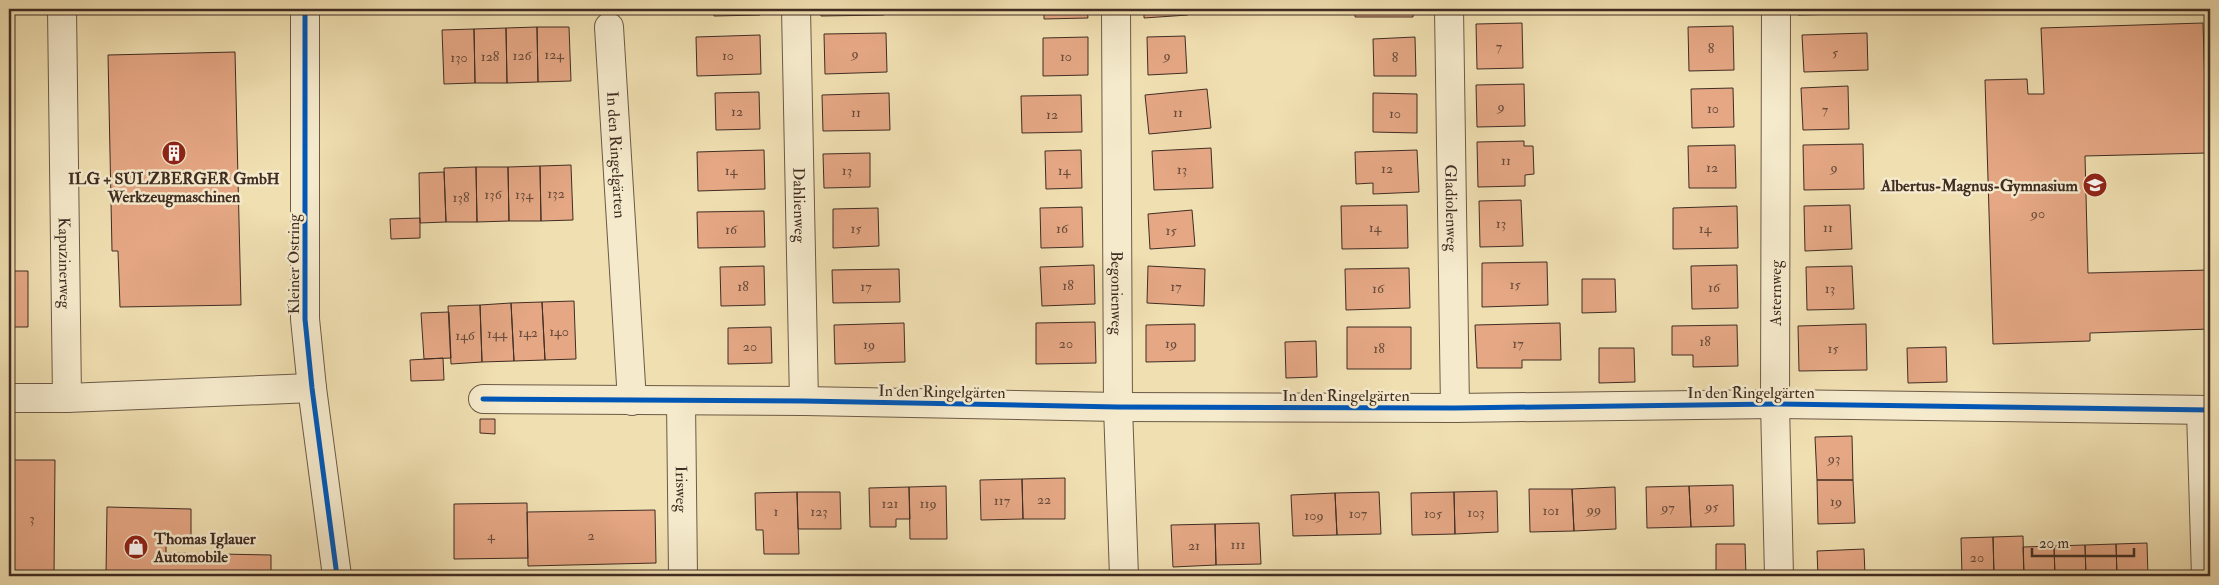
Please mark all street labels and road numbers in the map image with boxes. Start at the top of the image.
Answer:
street label: In den Ringelgärten [602,91,630,219]
street label: Gladiolenweg [1440,164,1462,253]
street label: Dahlienweg [788,167,810,244]
street label: Kleiner Ostring [284,213,304,314]
street label: Kapuzinerweg [53,217,75,310]
street label: Begonienweg [1106,251,1127,336]
street label: Asternweg [1766,259,1786,327]
street label: In den Ringelgärten [878,381,1006,403]
street label: In den Ringelgärten [1687,383,1815,403]
street label: In den Ringelgärten [1282,386,1410,406]
street label: Irisweg [671,466,691,514]

